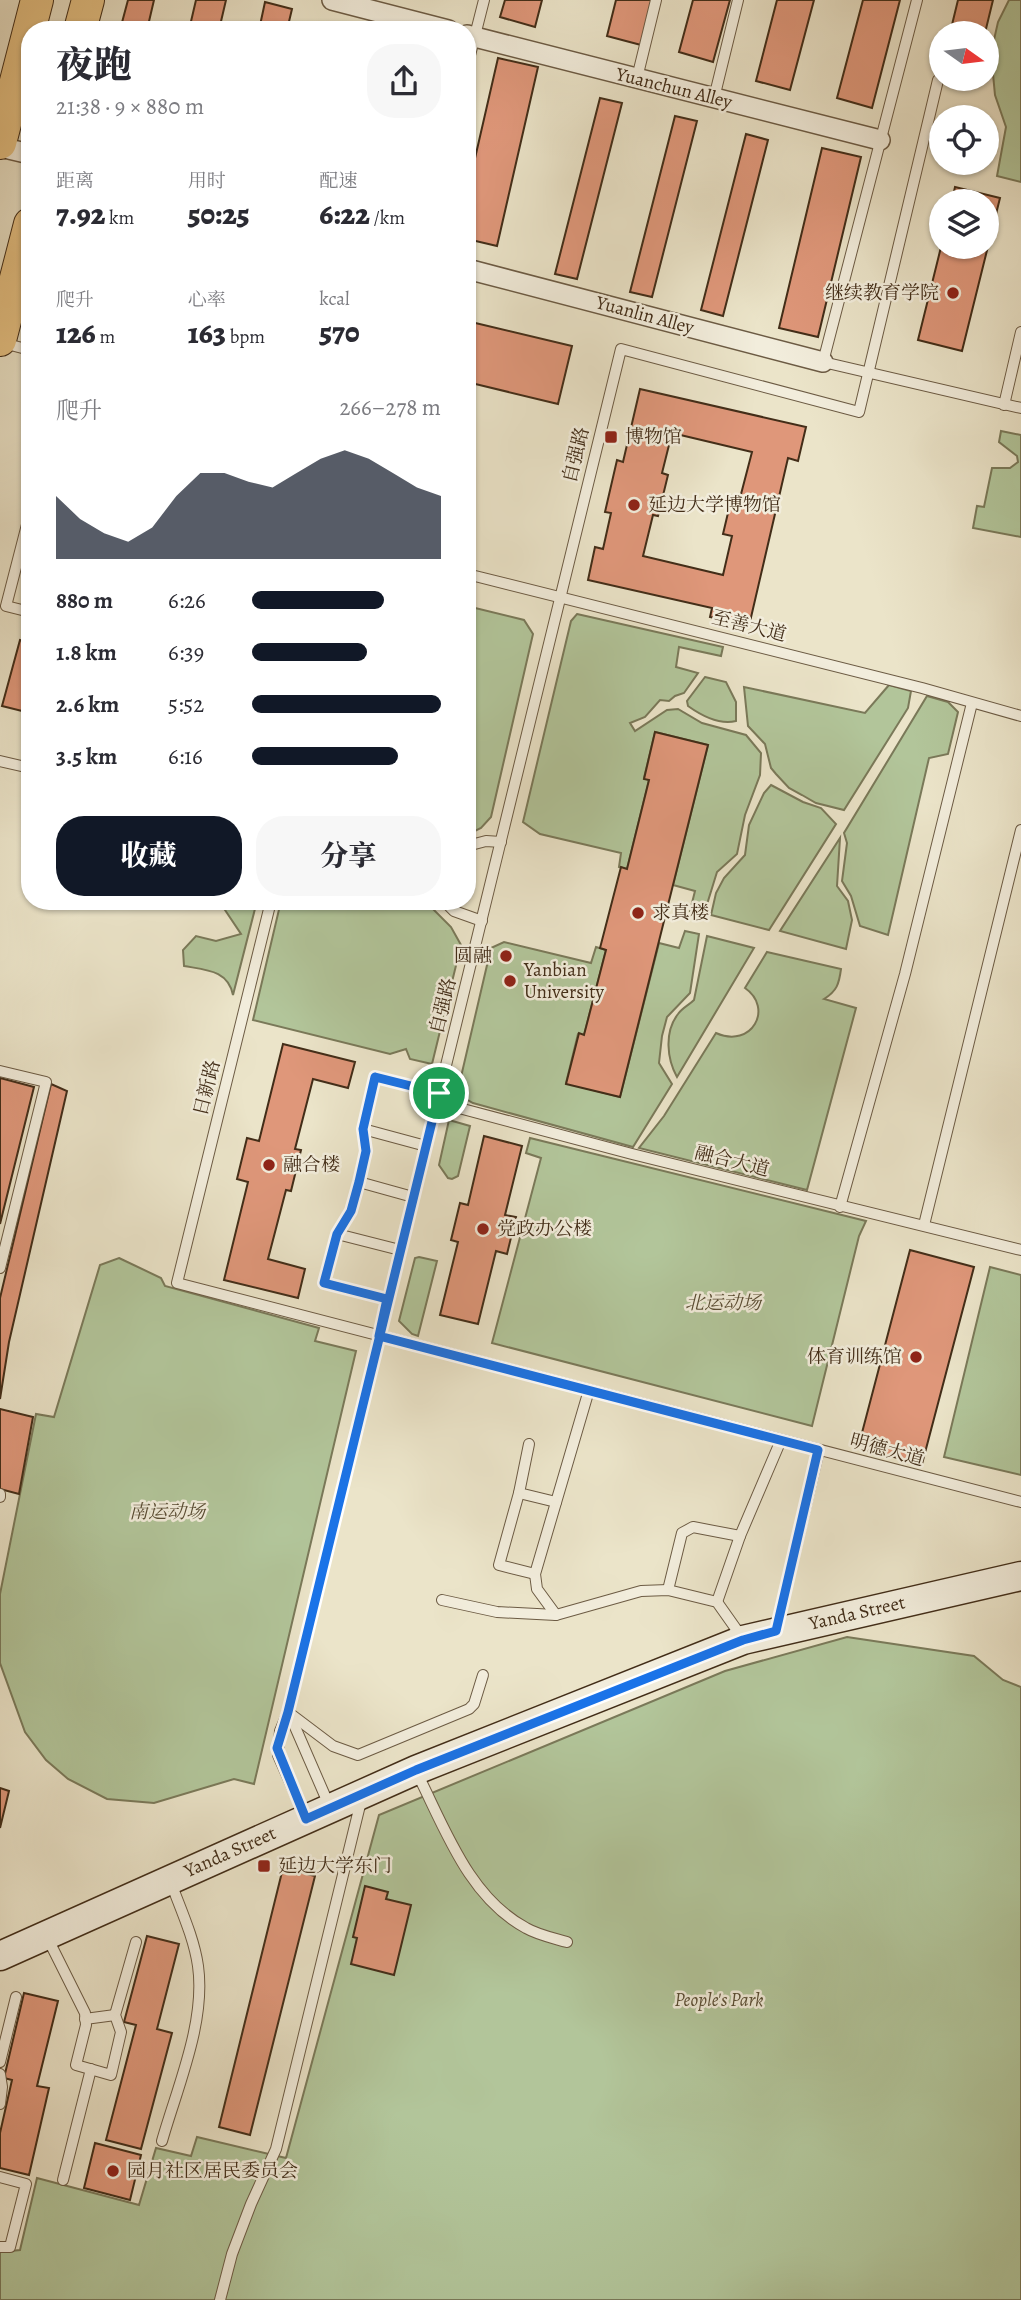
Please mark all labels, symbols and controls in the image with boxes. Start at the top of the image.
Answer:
north arrow [929,21,999,91]
map controls [929,21,999,259]
text: 夜跑 [56,39,132,91]
button: share [367,44,441,118]
street label: Yuanchun Alley [612,61,735,115]
text: 21:38 · 9 × 880 m [56,91,204,122]
button: locate [929,105,999,175]
text: 距离 [56,168,94,194]
text: 用时 [188,168,226,194]
text: 配速 [319,168,357,194]
button: layers [929,189,999,259]
text: 7.92 [56,194,105,234]
text: 50:25 [188,194,250,234]
text: 6:22 [319,194,370,234]
text: km [105,205,134,231]
text: /km [370,205,405,231]
place label: 继续教育学院 [825,280,939,306]
marker: 继续教育学院 [945,285,961,301]
text: kcal [319,286,350,312]
text: 爬升 [56,287,94,313]
text: 心率 [188,287,226,313]
street label: Yuanlin Alley [592,289,697,341]
text: 570 [319,312,360,352]
text: 126 [56,313,96,353]
text: 163 [188,313,226,353]
text: m [96,324,115,350]
text: bpm [226,324,265,350]
text: 266–278 m [339,392,441,423]
text: 爬升 [56,395,102,426]
street label: 自强路 [556,424,596,486]
place label: 博物馆 [625,424,682,450]
marker: 博物馆 [603,429,619,445]
place label: 延边大学博物馆 [648,492,781,518]
marker: 延边大学博物馆 [626,497,642,513]
text: 880 m [56,585,113,616]
text: 6:26 [168,585,206,616]
street label: 至善大道 [709,604,789,648]
text: 1.8 km [56,637,117,668]
text: 6:39 [168,637,204,668]
text: 2.6 km [56,689,119,720]
text: 5:52 [168,689,204,720]
text: 3.5 km [56,741,117,772]
text: 6:16 [168,741,203,772]
button: 收藏 [56,816,242,896]
button: 分享 [256,816,441,896]
place label: 求真楼 [652,900,709,926]
marker: 求真楼 [630,905,646,921]
place label: 圆融 [454,943,492,969]
marker: 圆融 [498,948,514,964]
place label: Yanbian University [523,957,605,1005]
marker: Yanbian University [502,973,518,989]
street label: 自强路 [423,975,463,1037]
street label: 日新路 [187,1057,227,1119]
pin [409,1063,469,1123]
icon: arrive [420,1074,458,1112]
street label: 融合大道 [692,1139,772,1183]
place label: 融合楼 [283,1152,340,1178]
marker: 融合楼 [261,1157,277,1173]
place label: 党政办公楼 [497,1216,592,1242]
marker: 党政办公楼 [475,1221,491,1237]
park label: 北运动场 [685,1290,763,1316]
place label: 体育训练馆 [807,1344,902,1370]
marker: 体育训练馆 [908,1349,924,1365]
street label: 明德大道 [847,1428,927,1472]
park label: 南运动场 [129,1499,207,1525]
street label: Yanda Street [805,1589,908,1637]
street label: Yanda Street [179,1820,280,1884]
place label: 延边大学东门 [278,1853,392,1879]
marker: 延边大学东门 [256,1858,272,1874]
park label: People's Park [674,1987,764,2013]
place label: 园月社区居民委员会 [127,2158,298,2184]
marker: 园月社区居民委员会 [105,2163,121,2179]

